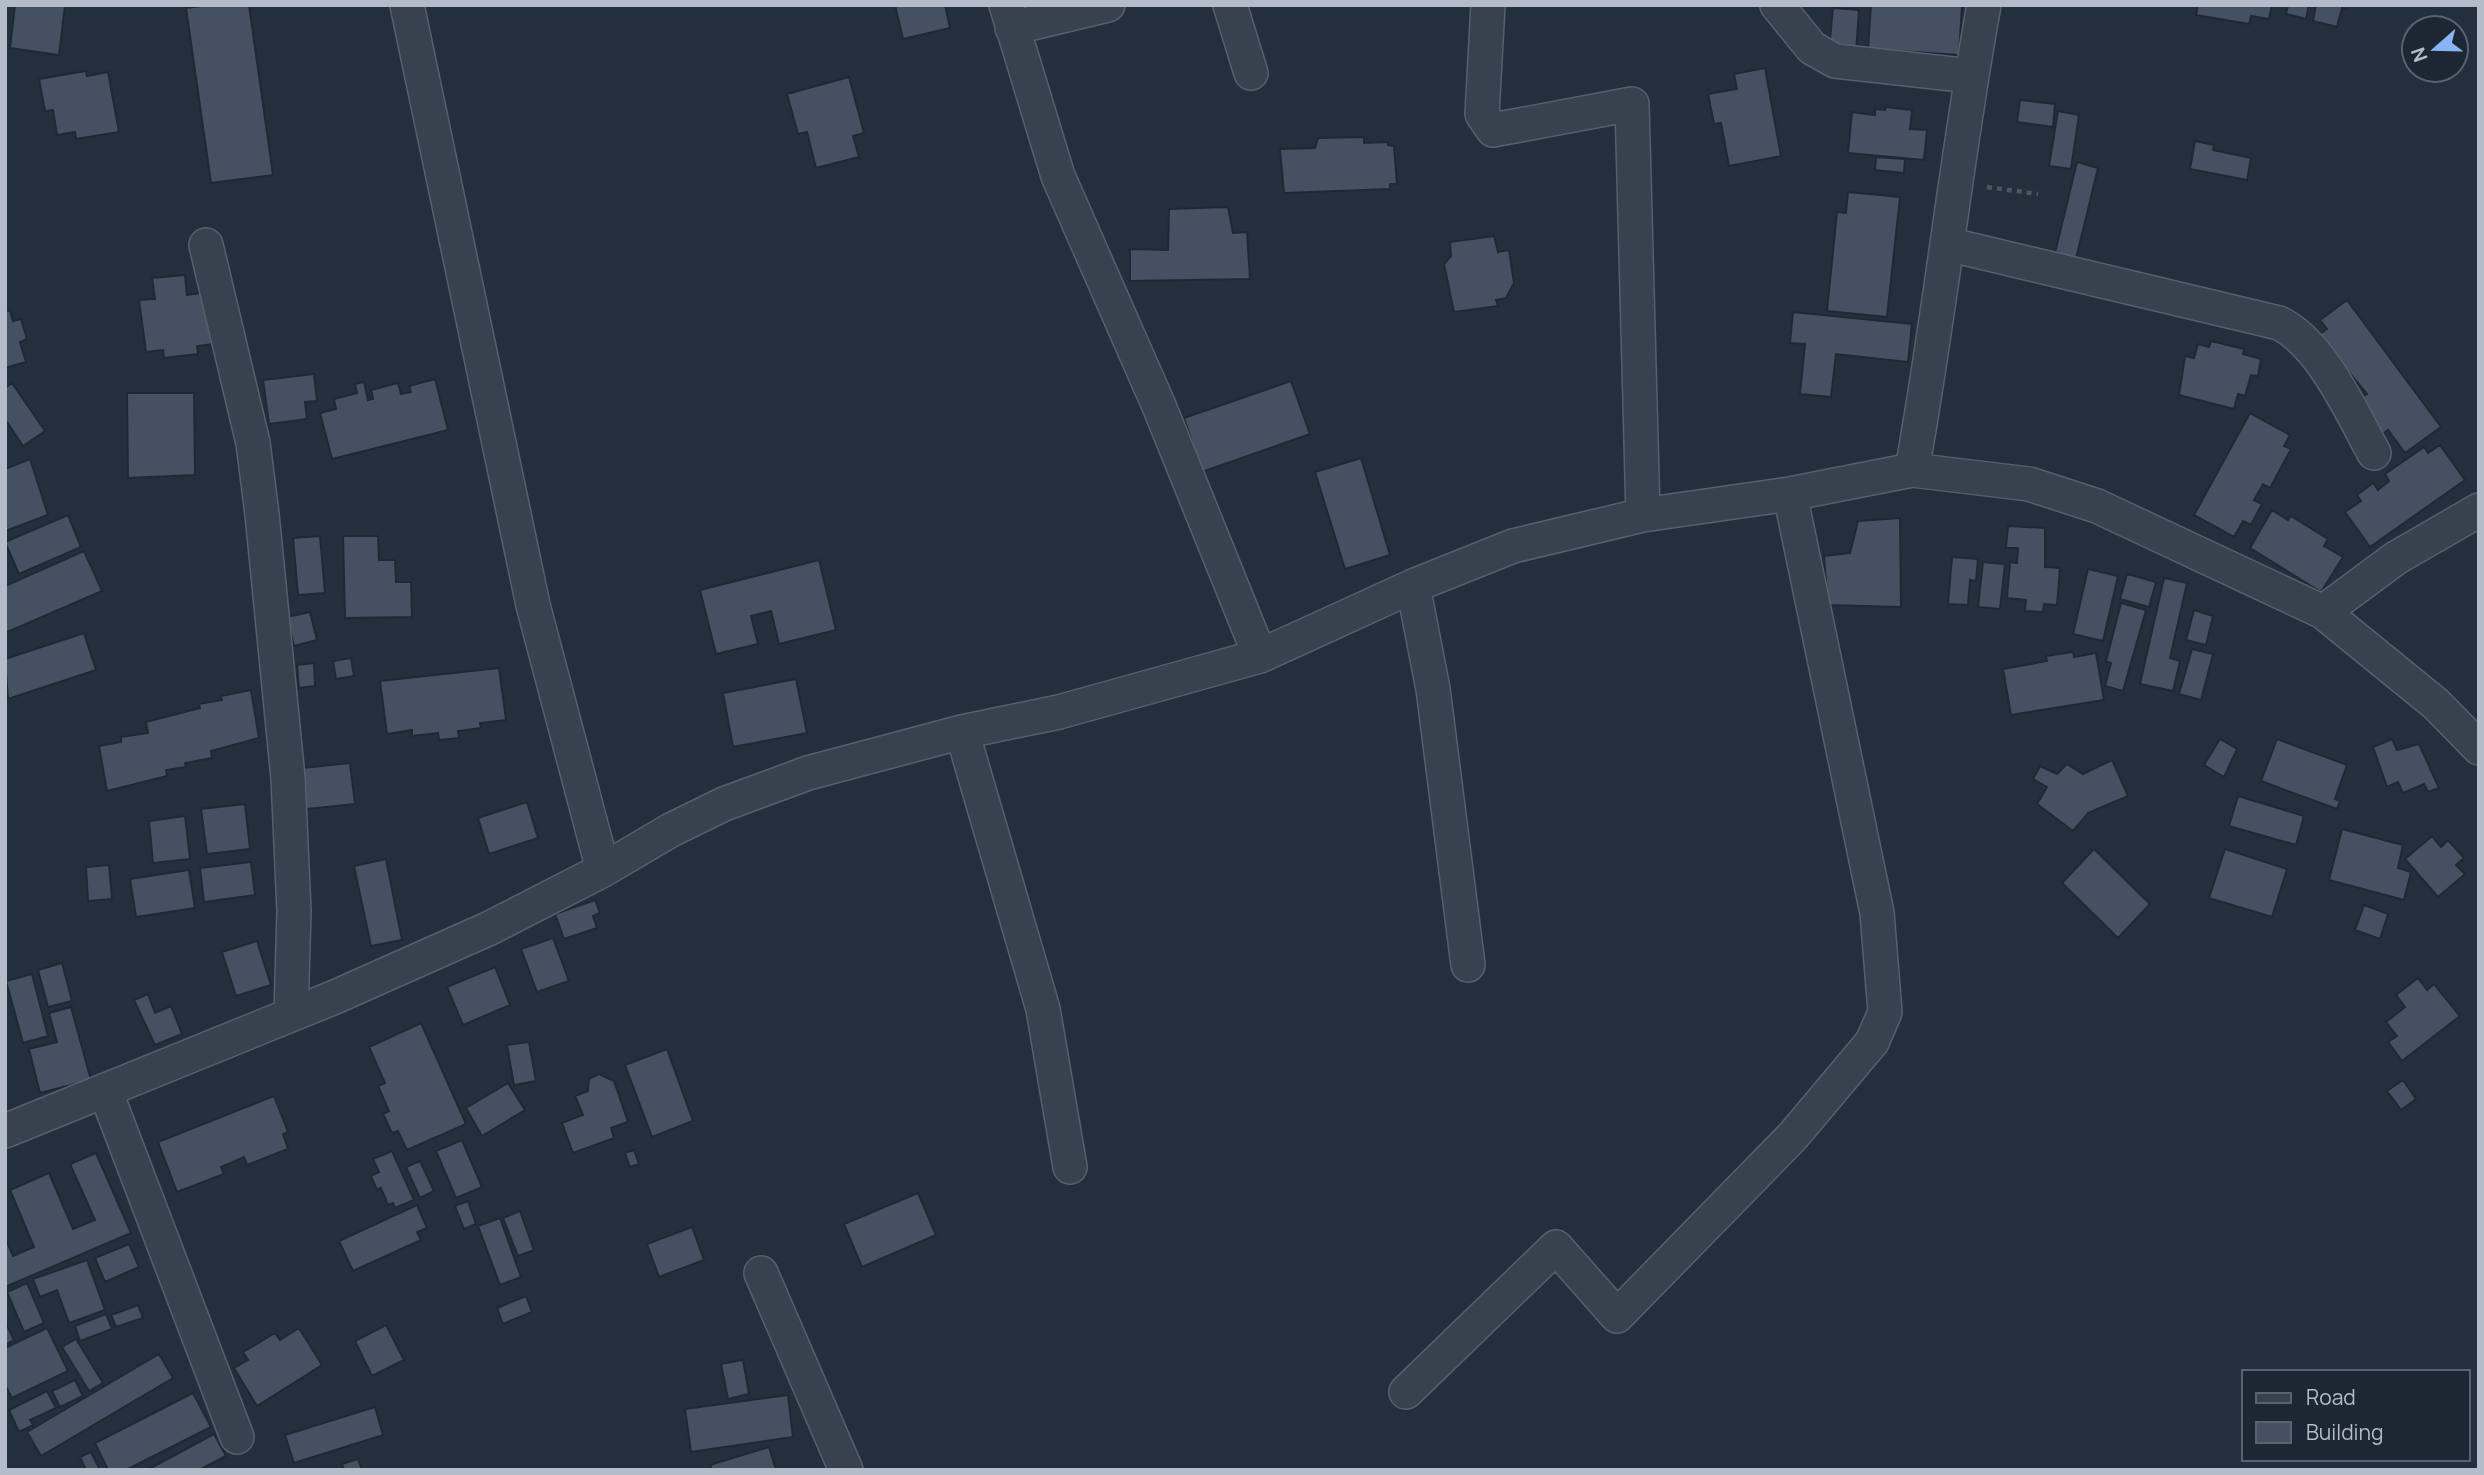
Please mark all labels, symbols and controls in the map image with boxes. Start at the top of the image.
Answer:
north arrow [2400,14,2470,84]
text: N [2404,44,2434,66]
legend [2242,1370,2470,1461]
text: Road [2306,1383,2356,1411]
text: Building [2306,1418,2383,1446]

